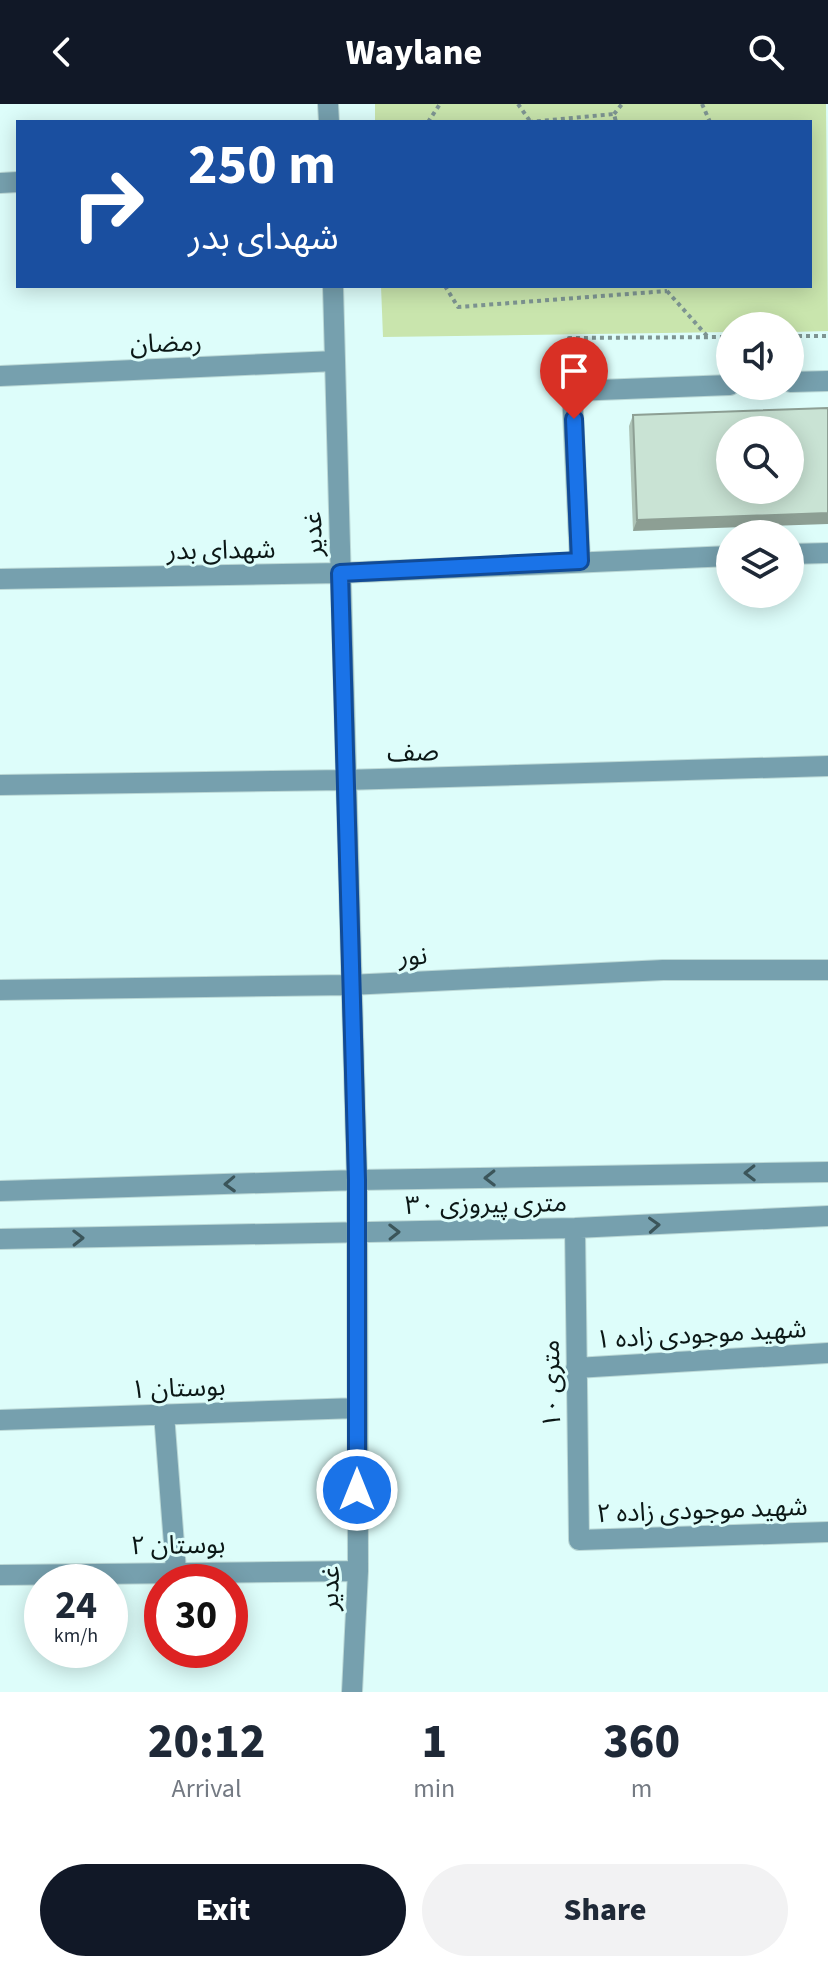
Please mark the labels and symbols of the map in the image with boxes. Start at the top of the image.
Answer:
street label: رمضان [129,323,203,363]
pin [540,337,608,419]
street label: غدیر [294,511,332,558]
street label: شهدای بدر [165,531,276,569]
street label: صف [386,733,440,771]
street label: نور [397,937,428,975]
one-way arrow [743,1165,756,1182]
one-way arrow [483,1169,496,1186]
one-way arrow [223,1175,236,1193]
street label: ۳۰ متری پیروزی [405,1184,567,1224]
one-way arrow [648,1216,661,1233]
one-way arrow [388,1223,401,1241]
one-way arrow [72,1229,85,1247]
street label: شهید موجودی زاده ۱ [595,1310,807,1358]
street label: ۱۰ متری [532,1340,570,1428]
street label: بوستان ۱ [130,1368,226,1408]
position arrow [315,1448,399,1532]
street label: شهید موجودی زاده ۲ [596,1488,808,1532]
street label: بوستان ۲ [130,1526,226,1564]
speed limit sign: 30 [144,1564,248,1668]
street label: غدیر [311,1565,349,1612]

